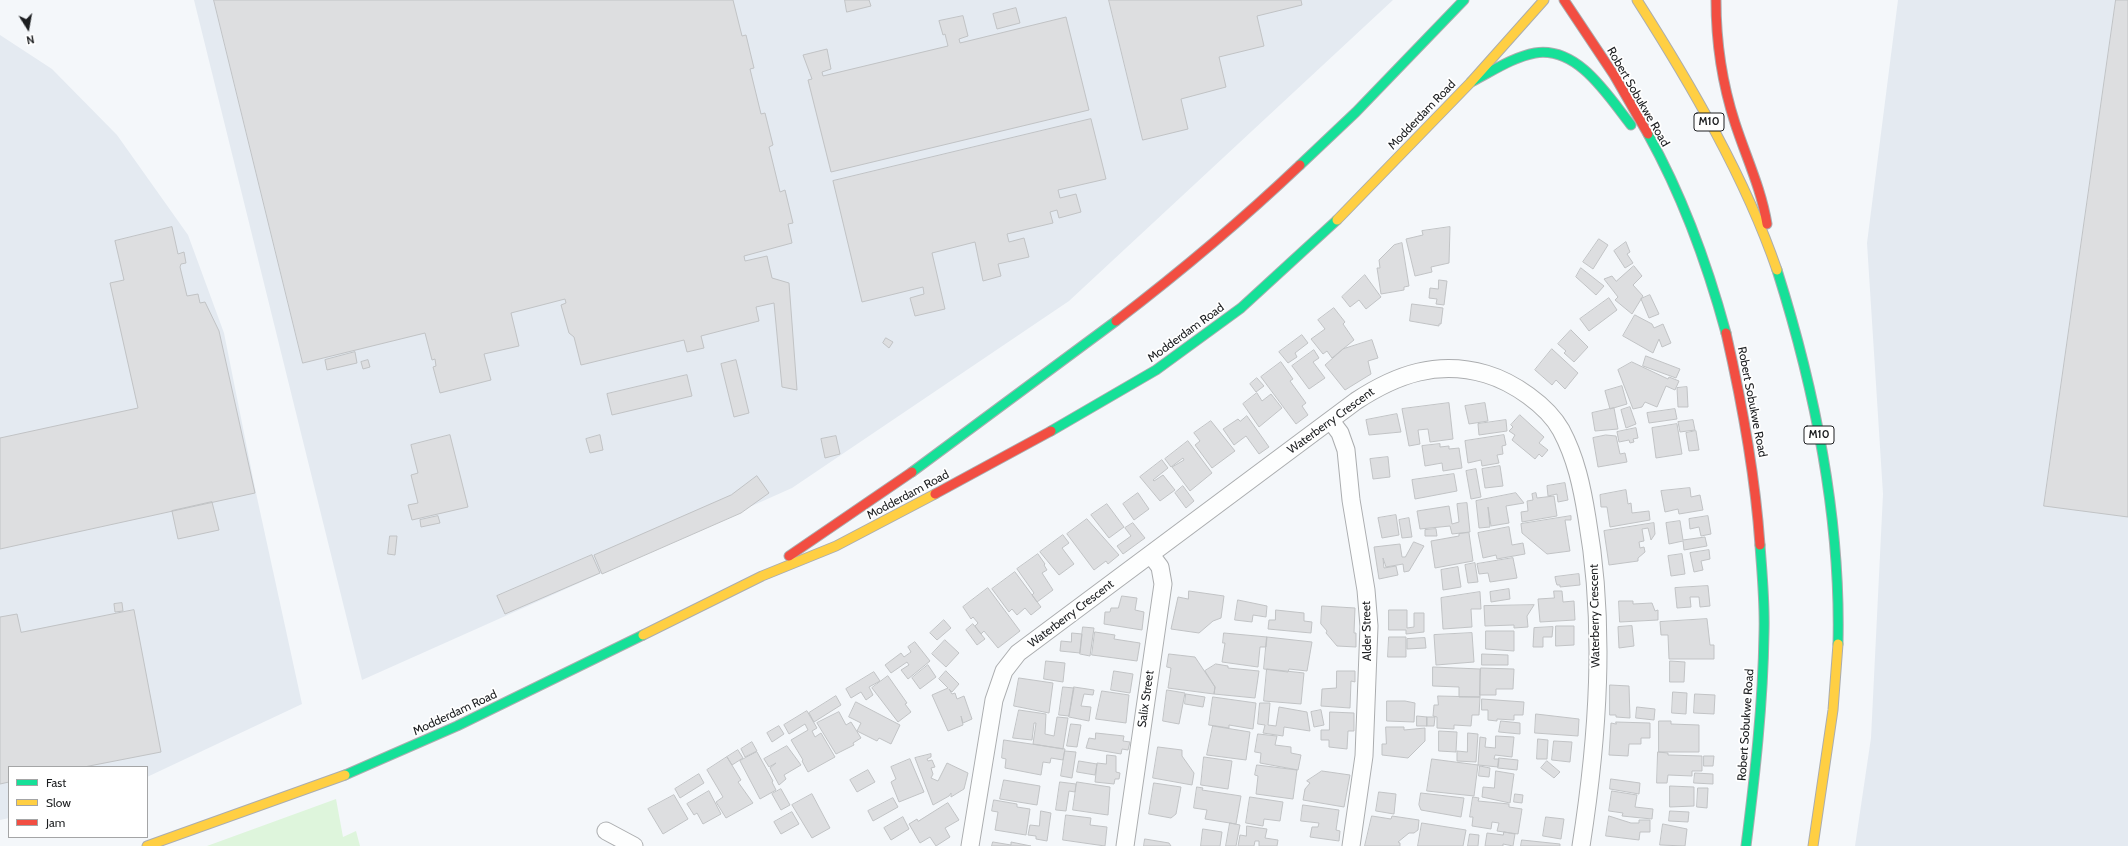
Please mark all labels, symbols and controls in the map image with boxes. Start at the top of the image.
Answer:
north arrow [8,8,48,48]
text: N [25,32,35,47]
street label: Robert Sobukwe Road [1604,45,1672,149]
street label: Modderdam Road [1385,77,1459,153]
road number: M10 [1694,113,1724,131]
street label: Modderdam Road [1145,300,1227,366]
street label: Robert Sobukwe Road [1734,345,1770,459]
street label: Waterberry Crescent [1285,385,1377,457]
road number: M10 [1804,426,1834,444]
street label: Modderdam Road [864,467,952,523]
street label: Waterberry Crescent [1587,564,1603,668]
street label: Waterberry Crescent [1025,577,1117,651]
street label: Alder Street [1359,601,1375,661]
street label: Robert Sobukwe Road [1735,668,1757,782]
street label: Salix Street [1135,670,1157,728]
street label: Modderdam Road [411,687,499,739]
legend [8,766,148,838]
text: Fast [46,775,66,790]
text: Slow [46,795,71,810]
text: Jam [46,815,65,830]

